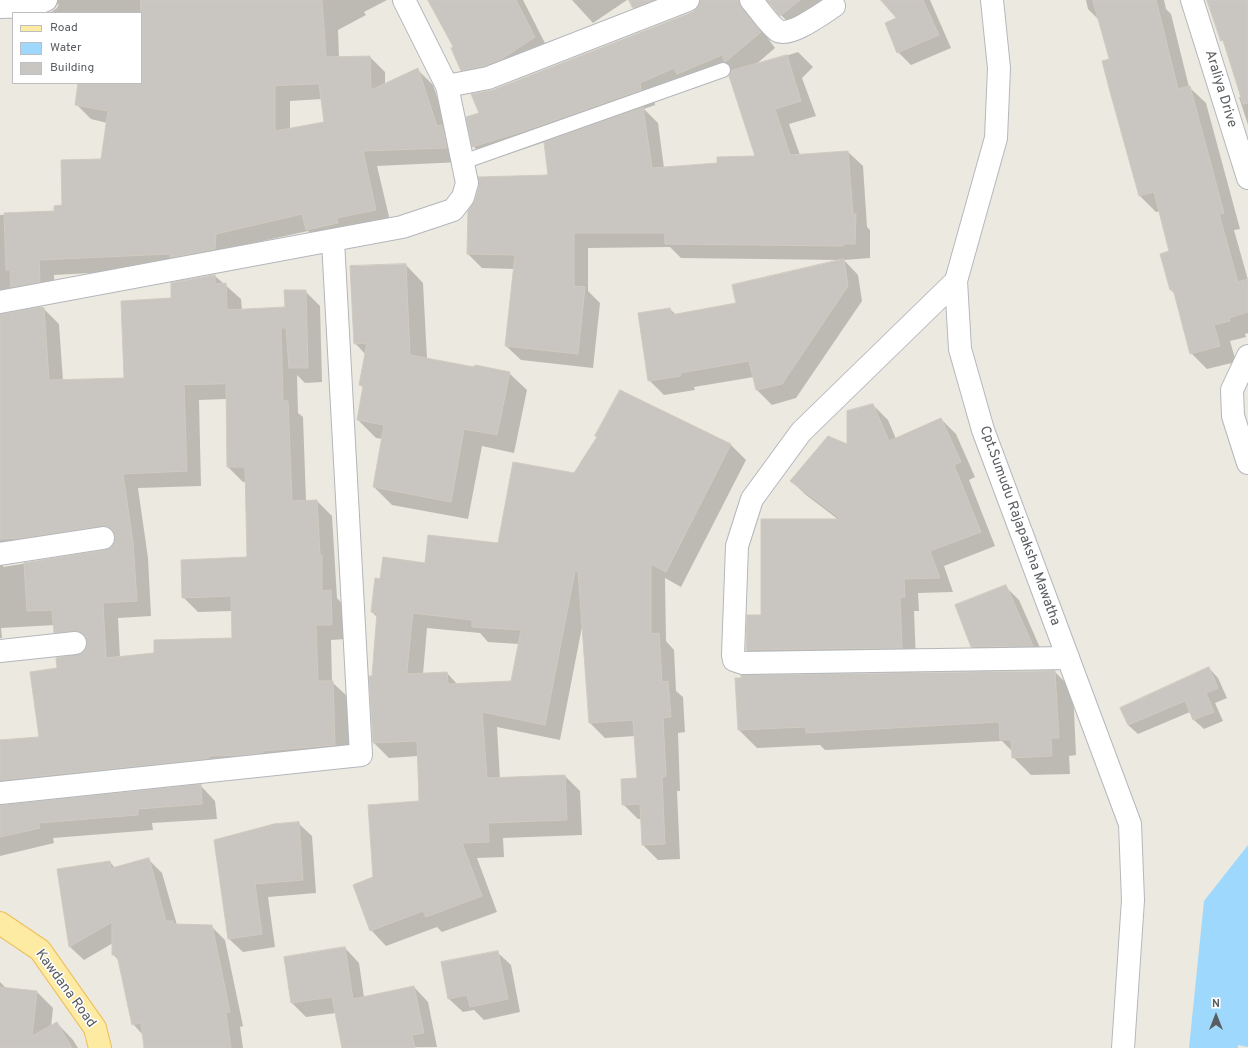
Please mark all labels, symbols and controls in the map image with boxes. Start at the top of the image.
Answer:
legend [12,12,142,84]
text: Road [50,20,78,36]
text: Water [50,40,82,56]
street label: Araliya Drive [1200,48,1240,130]
text: Building [50,60,94,76]
street label: Cpt.Sumudu Rajapaksha Mawatha [975,424,1063,628]
street label: Kawdana Road [31,947,99,1031]
north arrow [1196,996,1236,1036]
text: N [1212,997,1220,1011]

